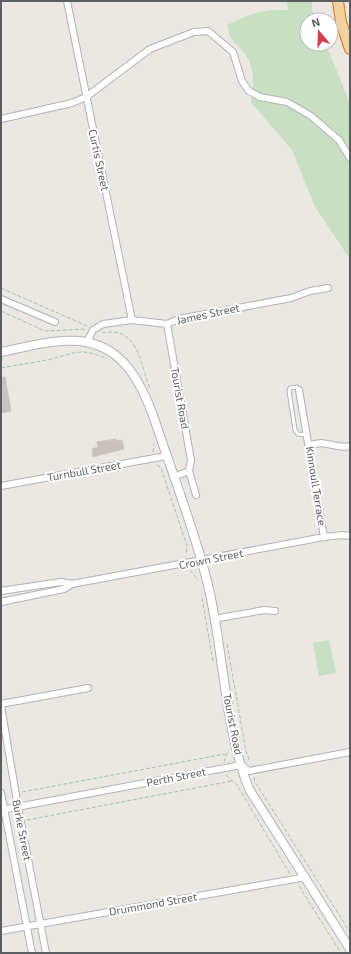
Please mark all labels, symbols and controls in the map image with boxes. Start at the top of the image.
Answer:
north arrow [299,12,339,52]
text: N [310,15,322,30]
street label: Curtis Street [87,128,112,192]
street label: James Street [175,301,241,327]
street label: Tourist Road [169,366,192,430]
street label: Kinnoull Terrace [304,445,329,527]
street label: Turnbull Street [46,458,122,483]
street label: Crown Street [178,546,244,571]
street label: Tourist Road [221,692,246,756]
street label: Perth Street [145,764,207,789]
street label: Burke Street [10,798,35,862]
street label: Drummond Street [108,889,198,918]

